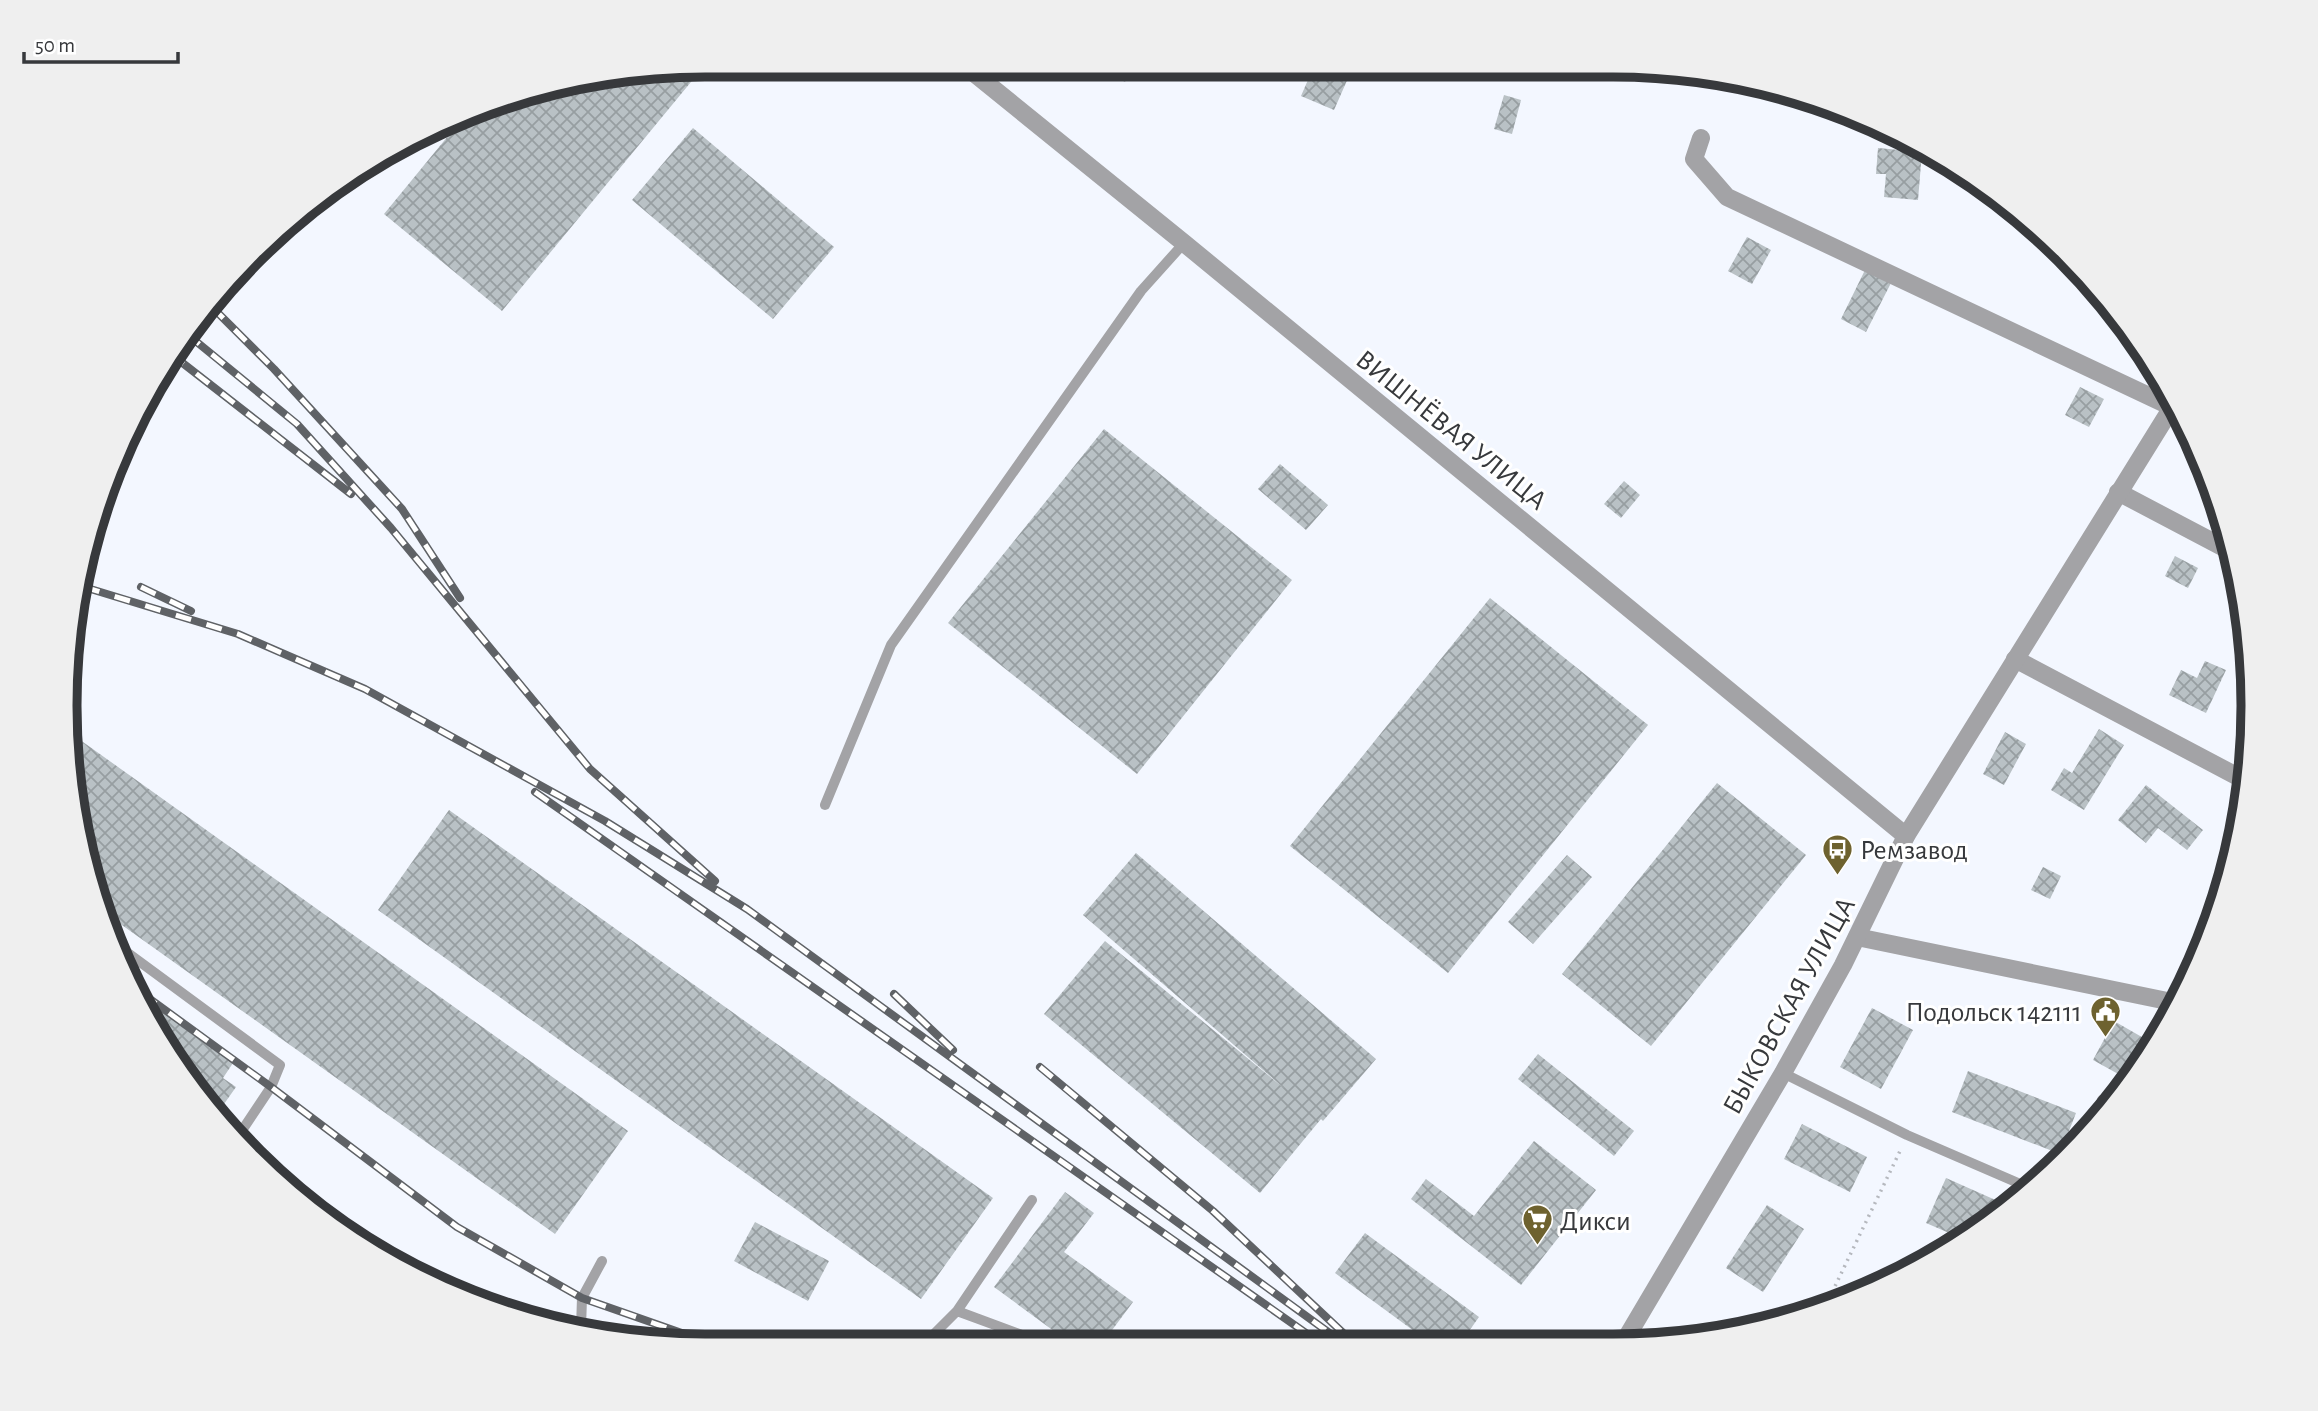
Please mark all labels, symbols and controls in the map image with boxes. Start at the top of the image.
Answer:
scale bar [24,21,178,65]
text: 50 m [35,35,75,56]
street label: ВИШНЁВАЯ УЛИЦА [1350,344,1553,516]
bus stop icon: Ремзавод [1820,832,1854,876]
place label: Ремзавод [1860,837,1968,865]
street label: БЫКОВСКАЯ УЛИЦА [1719,893,1861,1119]
public building icon: Подольск 142111 [2088,994,2122,1038]
place label: Подольск 142111 [1905,999,2082,1027]
supermarket icon: Дикси [1520,1203,1554,1247]
place label: Дикси [1560,1208,1631,1236]

